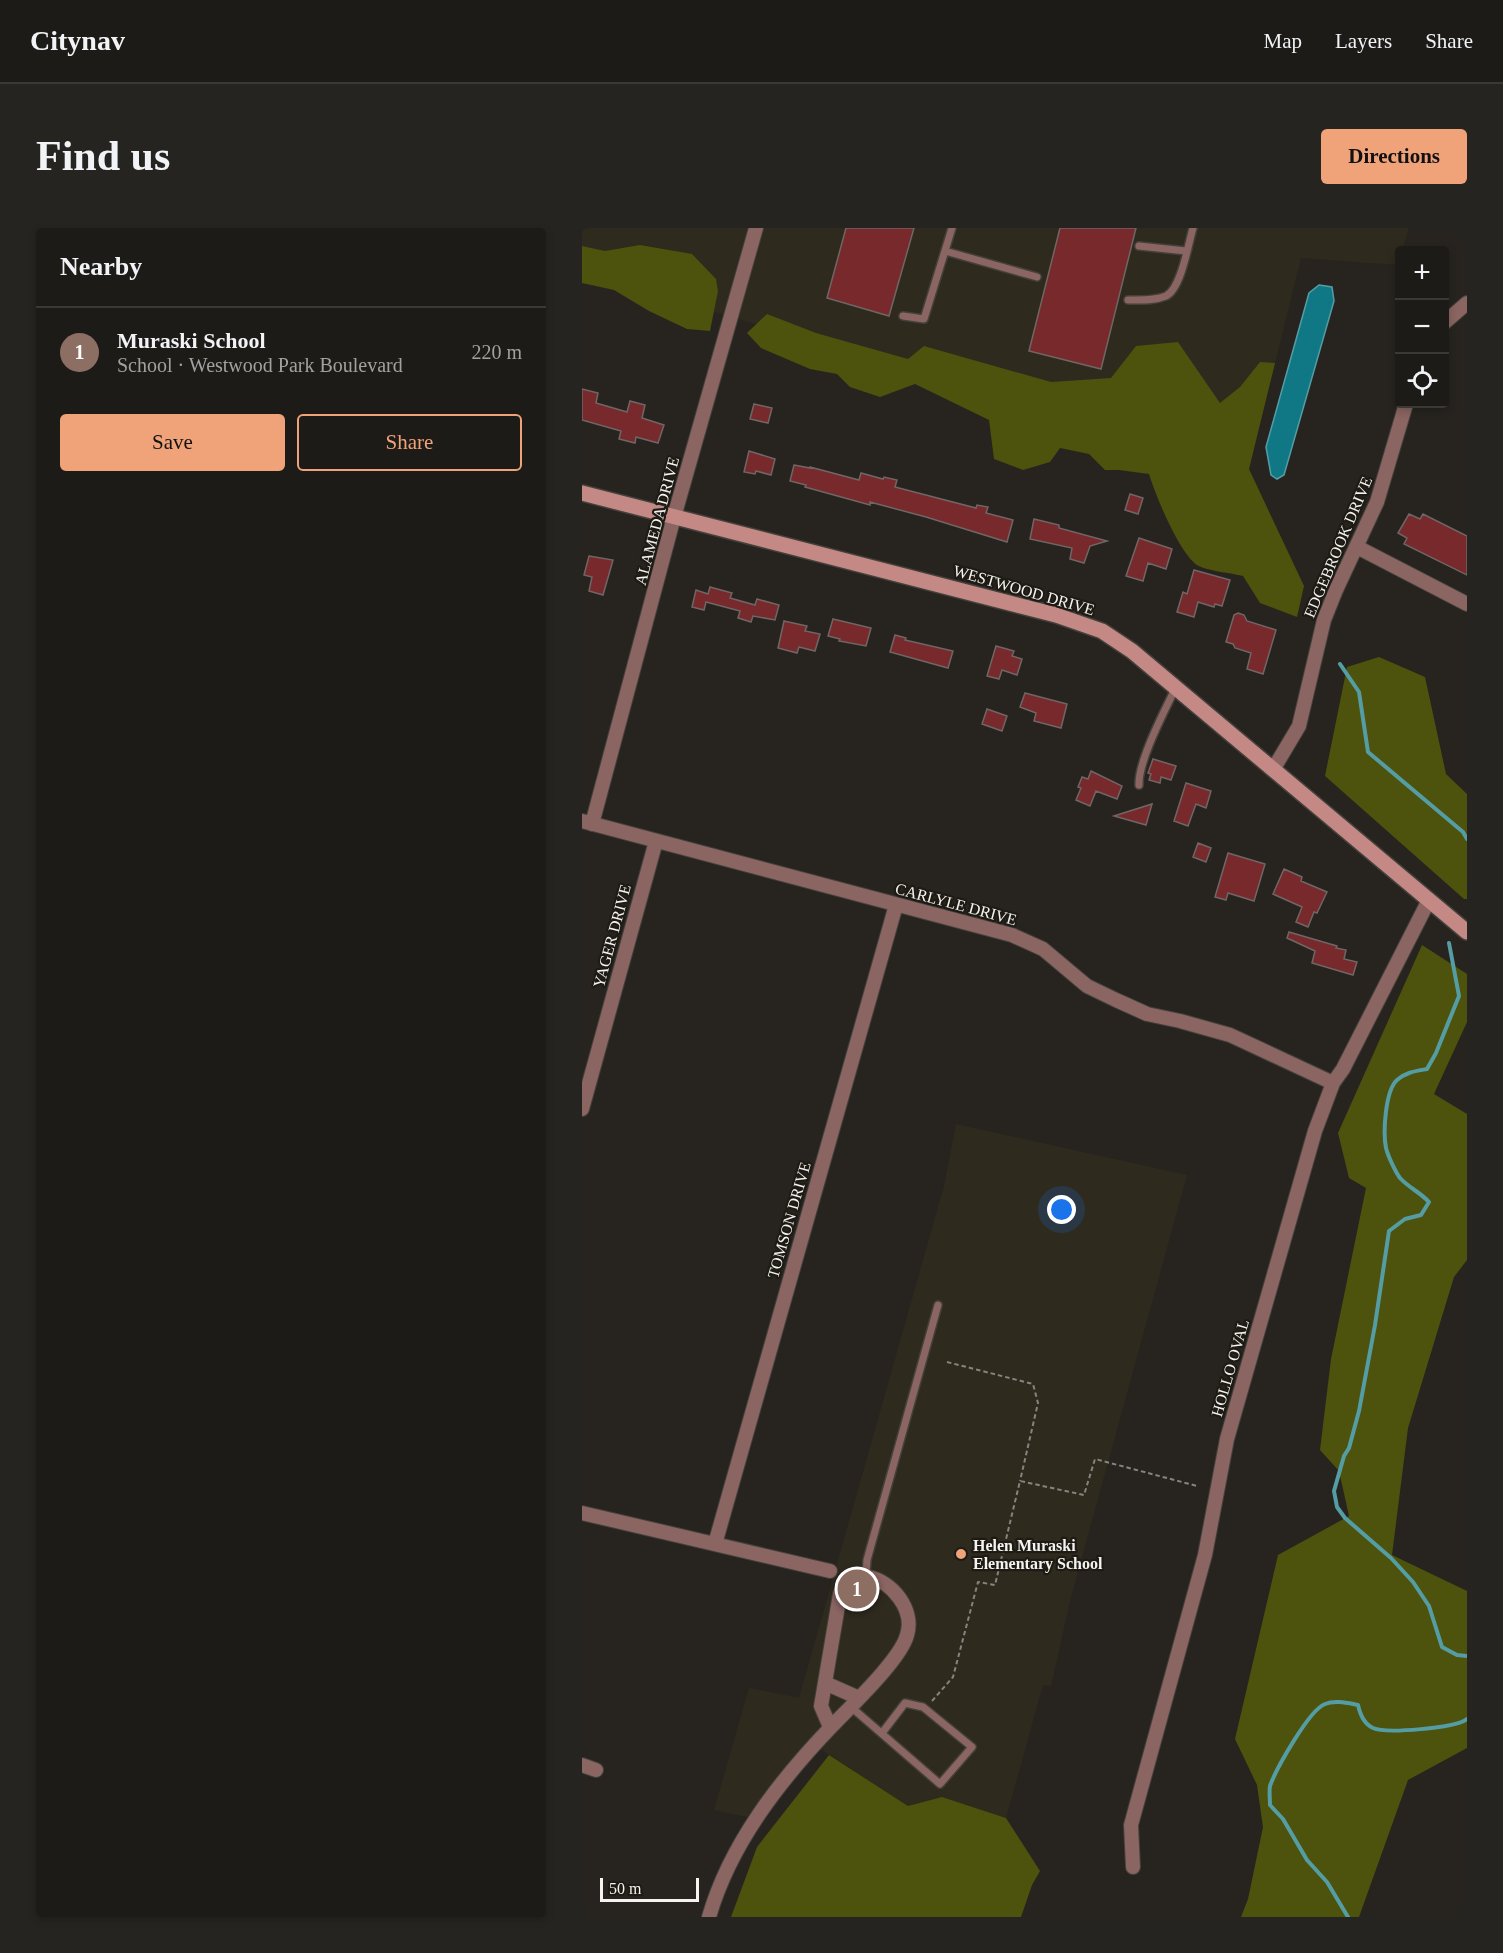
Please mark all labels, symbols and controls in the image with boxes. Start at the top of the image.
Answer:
text: Citynav [30,25,125,56]
text: Map [1264,29,1302,53]
text: Layers [1335,29,1392,53]
text: Share [1425,29,1473,53]
button: Directions [1321,129,1467,184]
text: Find us [36,133,170,179]
map controls [1395,246,1449,408]
button: + [1395,246,1449,300]
text: Nearby [60,252,142,281]
button: − [1395,300,1449,354]
text: Muraski School [117,328,266,353]
text: 1 [75,341,85,363]
text: 220 m [471,341,522,363]
text: School · Westwood Park Boulevard [117,354,403,376]
button: locate [1395,354,1449,408]
button: Save [60,414,285,471]
button: Share [297,414,522,471]
street label: ALAMEDA DRIVE [632,455,682,587]
street label: EDGEBROOK DRIVE [1301,474,1375,620]
street label: WESTWOOD DRIVE [951,562,1097,618]
street label: CARLYLE DRIVE [893,880,1019,928]
street label: YAGER DRIVE [590,883,634,989]
street label: TOMSON DRIVE [764,1160,814,1280]
your location [1047,1195,1076,1224]
street label: HOLLO OVAL [1208,1317,1252,1419]
place label: Helen Muraski Elementary School [973,1537,1103,1573]
marker: Helen Muraski Elementary School [954,1547,968,1561]
pin: 1 [838,1566,876,1612]
scale bar [600,1875,699,1902]
text: 50 m [609,1880,641,1897]

